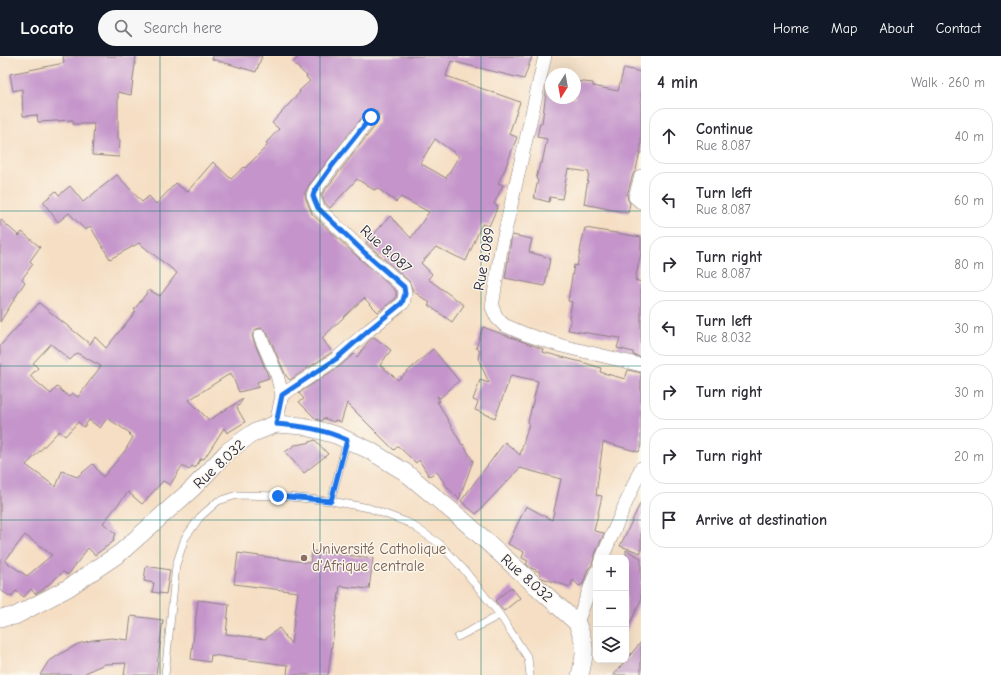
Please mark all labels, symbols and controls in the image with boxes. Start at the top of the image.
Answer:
search box [98,10,378,46]
text: Locato [20,17,74,39]
icon: search [112,17,134,39]
text: Search here [144,19,222,37]
text: Home [773,20,809,37]
text: Map [831,20,857,37]
text: About [879,20,914,37]
text: Contact [936,20,981,37]
north arrow [545,68,581,104]
text: 4 min [657,73,698,92]
text: Walk · 260 m [911,75,985,90]
route start [362,108,380,126]
text: Continue [696,120,753,138]
icon: ahead [658,125,680,147]
text: 40 m [955,129,984,144]
text: Rue 8.087 [696,138,751,153]
text: Turn left [696,184,752,202]
icon: left [658,189,680,211]
text: 60 m [954,193,984,208]
text: Rue 8.087 [696,202,751,217]
street label: Rue 8.087 [357,221,415,277]
street label: Rue 8.089 [470,226,498,292]
text: Turn right [696,248,762,266]
icon: right [658,253,680,275]
text: 80 m [954,257,984,272]
text: Rue 8.087 [696,266,751,281]
text: Turn left [696,312,752,330]
icon: left [658,317,680,339]
text: 30 m [954,321,984,336]
text: Rue 8.032 [696,330,751,345]
icon: right [658,381,680,403]
text: Turn right [696,383,762,401]
text: 30 m [954,385,984,400]
street label: Rue 8.032 [190,436,248,492]
icon: right [658,445,680,467]
text: Turn right [696,447,762,465]
text: 20 m [954,449,984,464]
route end [269,487,287,505]
icon: arrive [658,509,680,531]
text: Arrive at destination [696,511,827,529]
place label: Université Catholique d'Afrique centrale [312,540,447,575]
street label: Rue 8.032 [497,550,557,606]
marker: Université Catholique d'Afrique centrale [299,553,309,563]
map controls [593,555,629,663]
button: + [593,555,629,591]
button: − [593,591,629,627]
button: layers [593,627,629,663]

